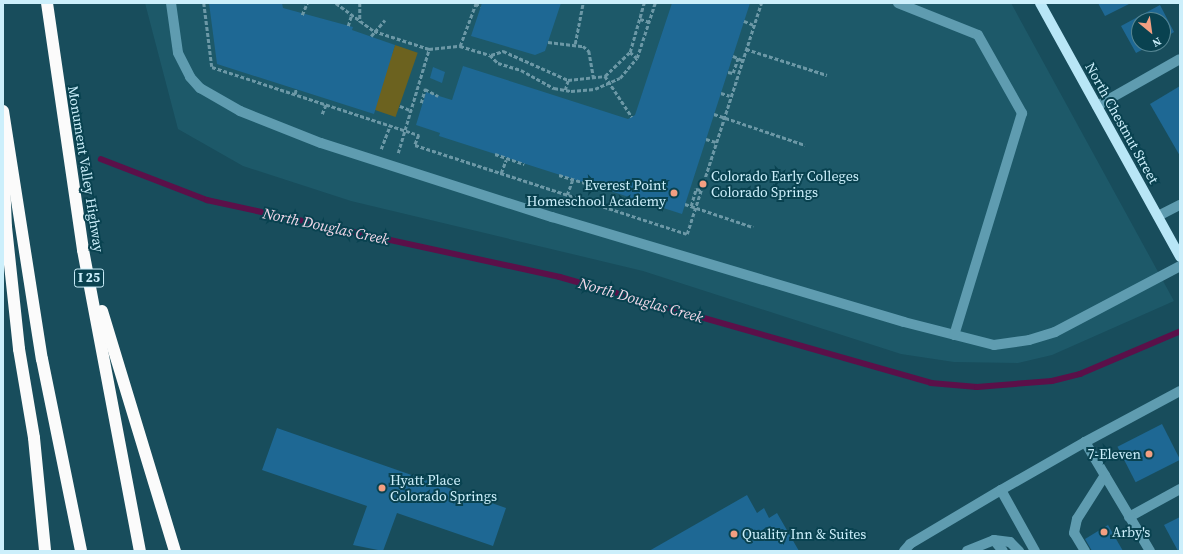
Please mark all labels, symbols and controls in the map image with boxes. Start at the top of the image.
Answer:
north arrow [1131,12,1171,52]
text: N [1149,34,1164,51]
street label: North Chestnut Street [1082,60,1162,186]
street label: Monument Valley Highway [65,84,107,254]
place label: Colorado Early Colleges Colorado Springs [711,168,859,200]
place label: Everest Point Homeschool Academy [527,177,666,210]
marker: Colorado Early Colleges Colorado Springs [698,179,708,189]
marker: Everest Point Homeschool Academy [669,188,679,198]
water label: North Douglas Creek [261,204,391,248]
road number: I 25 [74,267,104,289]
water label: North Douglas Creek [577,274,705,326]
place label: 7-Eleven [1088,446,1141,462]
marker: 7-Eleven [1144,449,1154,459]
place label: Hyatt Place Colorado Springs [390,472,497,504]
marker: Hyatt Place Colorado Springs [377,483,387,493]
place label: Arby's [1112,524,1150,540]
place label: Quality Inn & Suites [742,526,866,542]
marker: Arby's [1099,527,1109,537]
marker: Quality Inn & Suites [729,529,739,539]

